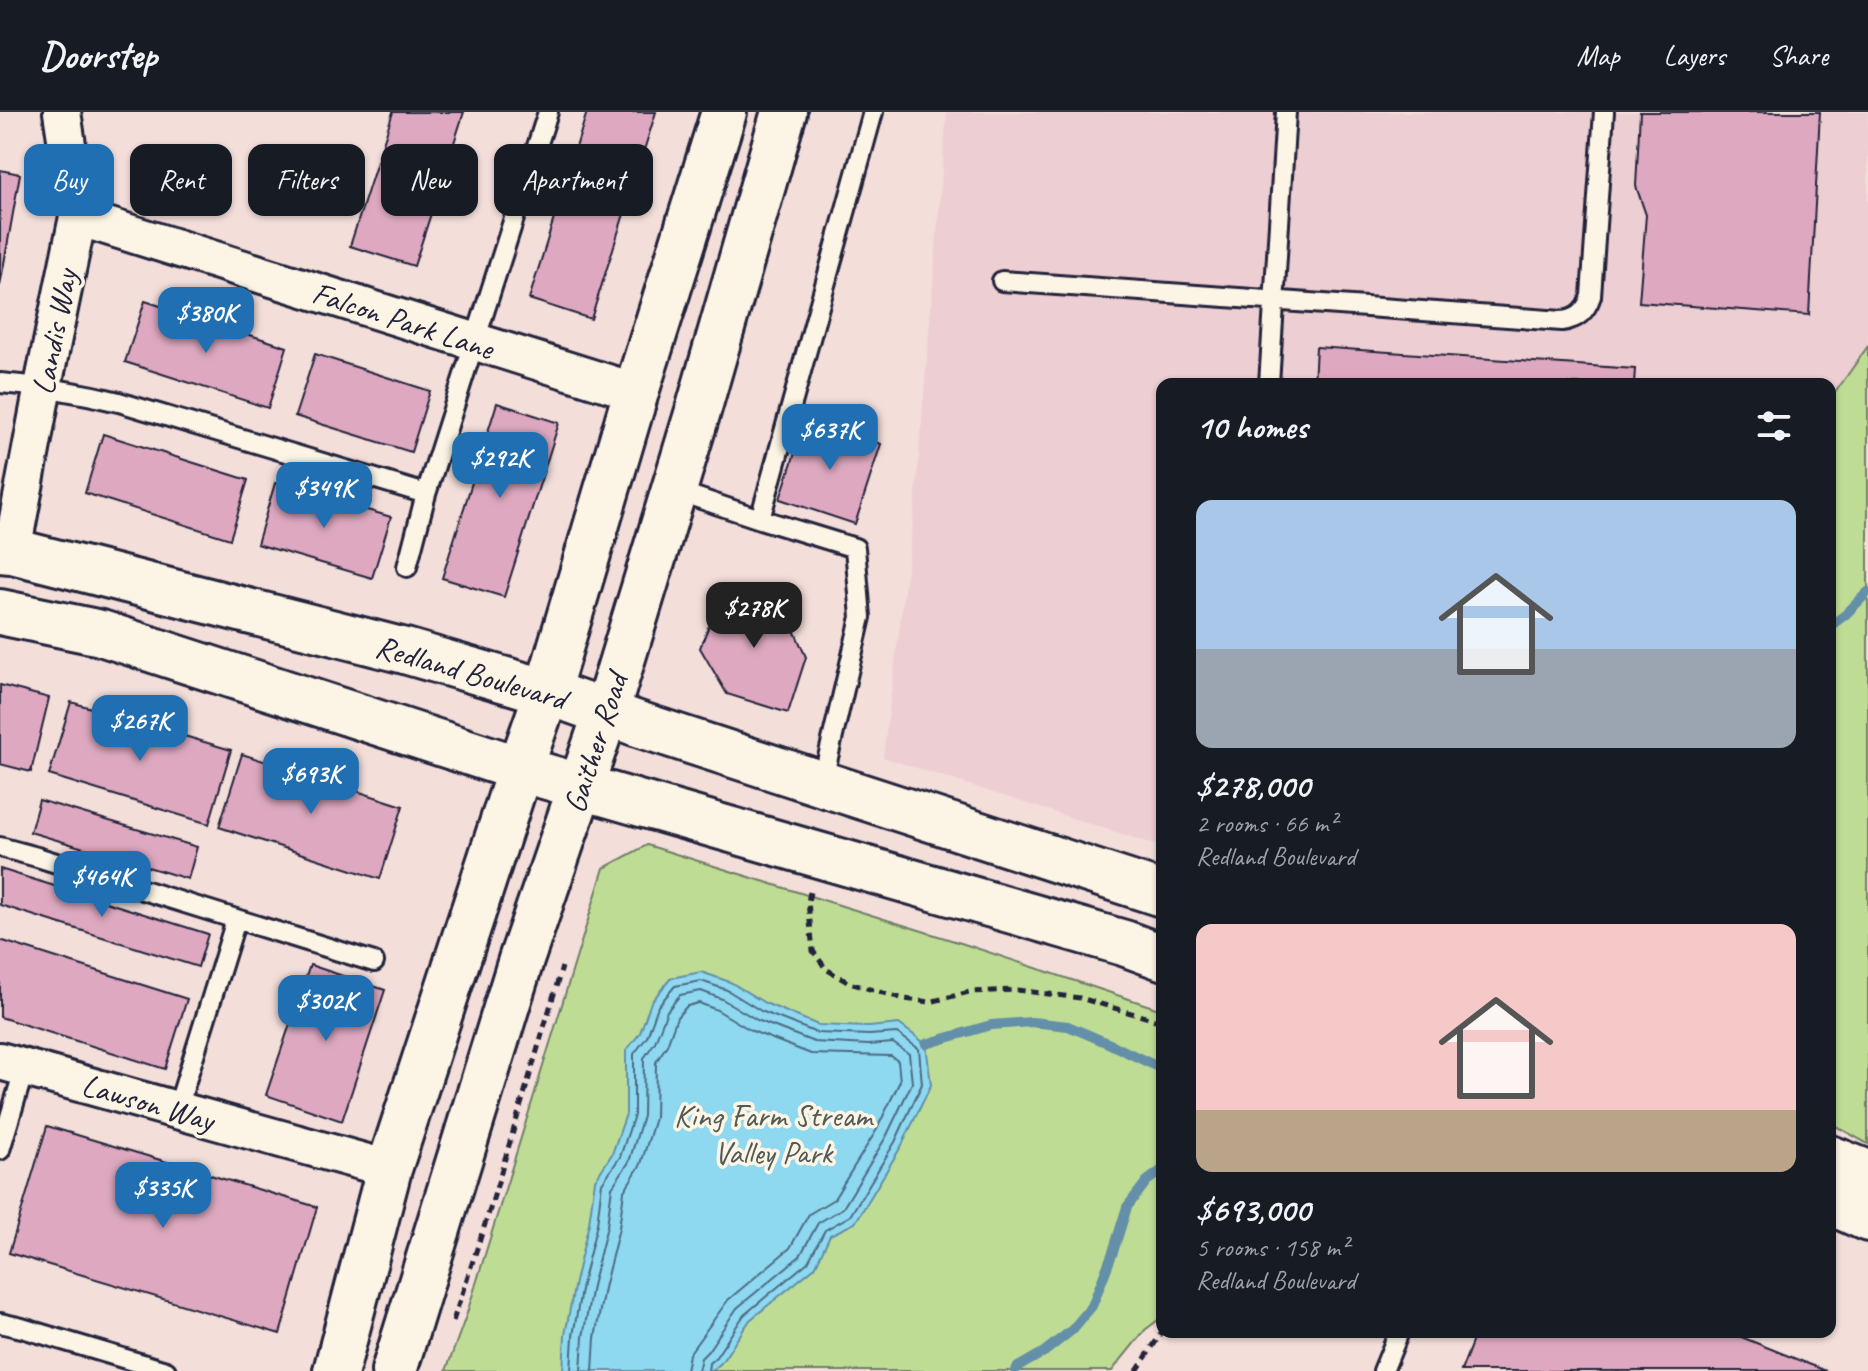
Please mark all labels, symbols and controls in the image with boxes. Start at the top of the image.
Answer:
text: Doorstep [40,32,157,79]
text: Map [1577,38,1620,73]
text: Layers [1664,38,1725,73]
text: Share [1769,38,1828,73]
chip: Buy [24,144,114,216]
chip: Rent [130,144,232,216]
chip: Filters [248,144,365,216]
chip: New [381,144,478,216]
chip: Apartment [494,144,653,216]
street label: Landis Way [22,263,87,398]
street label: Falcon Park Lane [307,272,501,370]
pin: $380K [150,287,262,355]
text: $380K [176,296,236,329]
pin: $637K [774,404,886,472]
icon: filters [1752,404,1796,448]
text: 10 homes [1196,405,1307,448]
text: $637K [800,413,860,446]
pin: $292K [444,432,556,500]
text: $292K [470,441,530,474]
pin: $349K [268,462,380,530]
text: $349K [294,471,354,504]
icon: home [1424,552,1568,696]
pin: $278K [698,582,810,650]
text: $278K [724,591,784,624]
street label: Redland Boulevard [371,626,576,721]
street label: Gaither Road [554,664,639,818]
pin: $267K [84,695,196,763]
text: $267K [110,704,170,737]
pin: $693K [255,748,367,816]
text: $693K [281,757,341,790]
text: $278,000 [1196,764,1310,807]
text: 2 rooms · 66 m² [1196,807,1337,840]
text: Redland Boulevard [1196,840,1355,873]
pin: $464K [46,851,158,919]
text: $464K [72,860,132,893]
pin: $302K [270,975,382,1043]
icon: home [1424,976,1568,1120]
text: $302K [296,984,356,1017]
street label: Lawson Way [77,1064,221,1142]
park label: King Farm Stream Valley Park [674,1095,875,1173]
pin: $335K [107,1162,219,1230]
text: $335K [133,1171,193,1204]
text: $693,000 [1196,1188,1310,1231]
text: 5 rooms · 158 m² [1196,1231,1348,1264]
text: Redland Boulevard [1196,1264,1355,1297]

